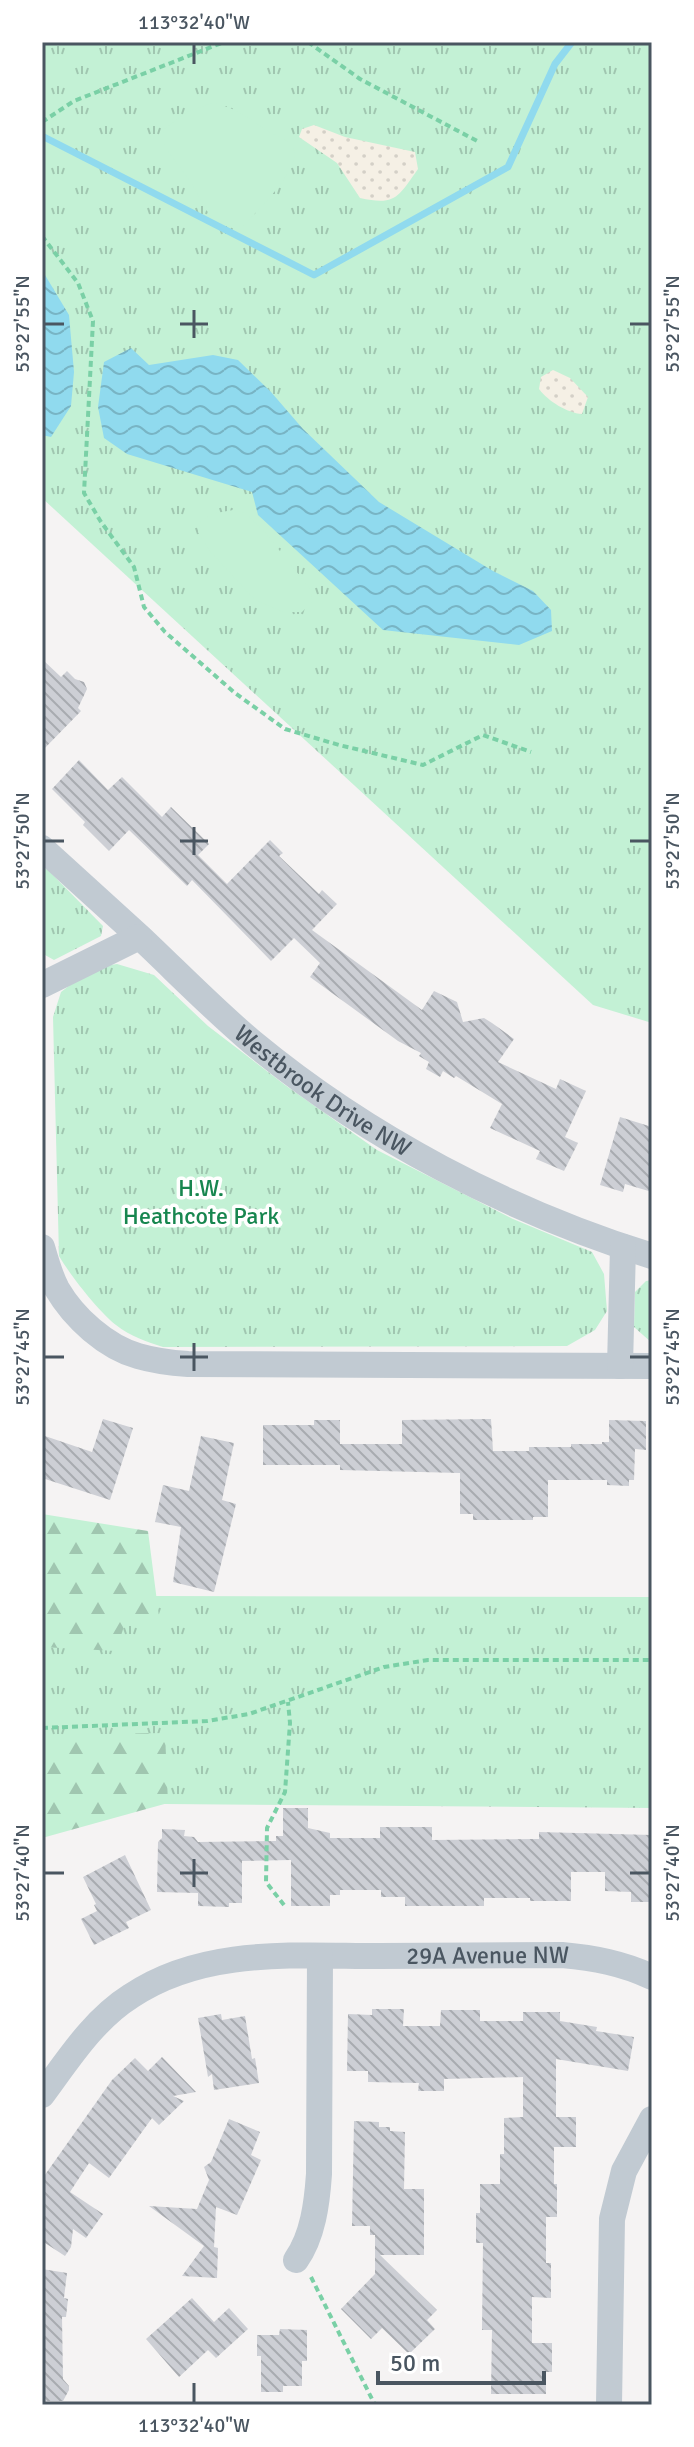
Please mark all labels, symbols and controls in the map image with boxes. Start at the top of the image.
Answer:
text: 113°32'40"W [138,10,250,35]
text: 53°27'55"N [10,275,35,373]
text: 53°27'55"N [660,275,685,373]
text: 53°27'50"N [10,792,35,890]
text: 53°27'50"N [660,792,685,890]
street label: Westbrook Drive NW [228,1018,416,1163]
park label: H.W. Heathcote Park [123,1173,279,1231]
text: 53°27'45"N [10,1308,35,1406]
text: 53°27'45"N [660,1308,685,1406]
text: 53°27'40"N [10,1824,35,1922]
text: 53°27'40"N [660,1824,685,1922]
street label: 29A Avenue NW [406,1940,569,1971]
scale bar [378,2335,544,2385]
text: 50 m [390,2348,440,2378]
text: 113°32'40"W [138,2413,250,2438]

